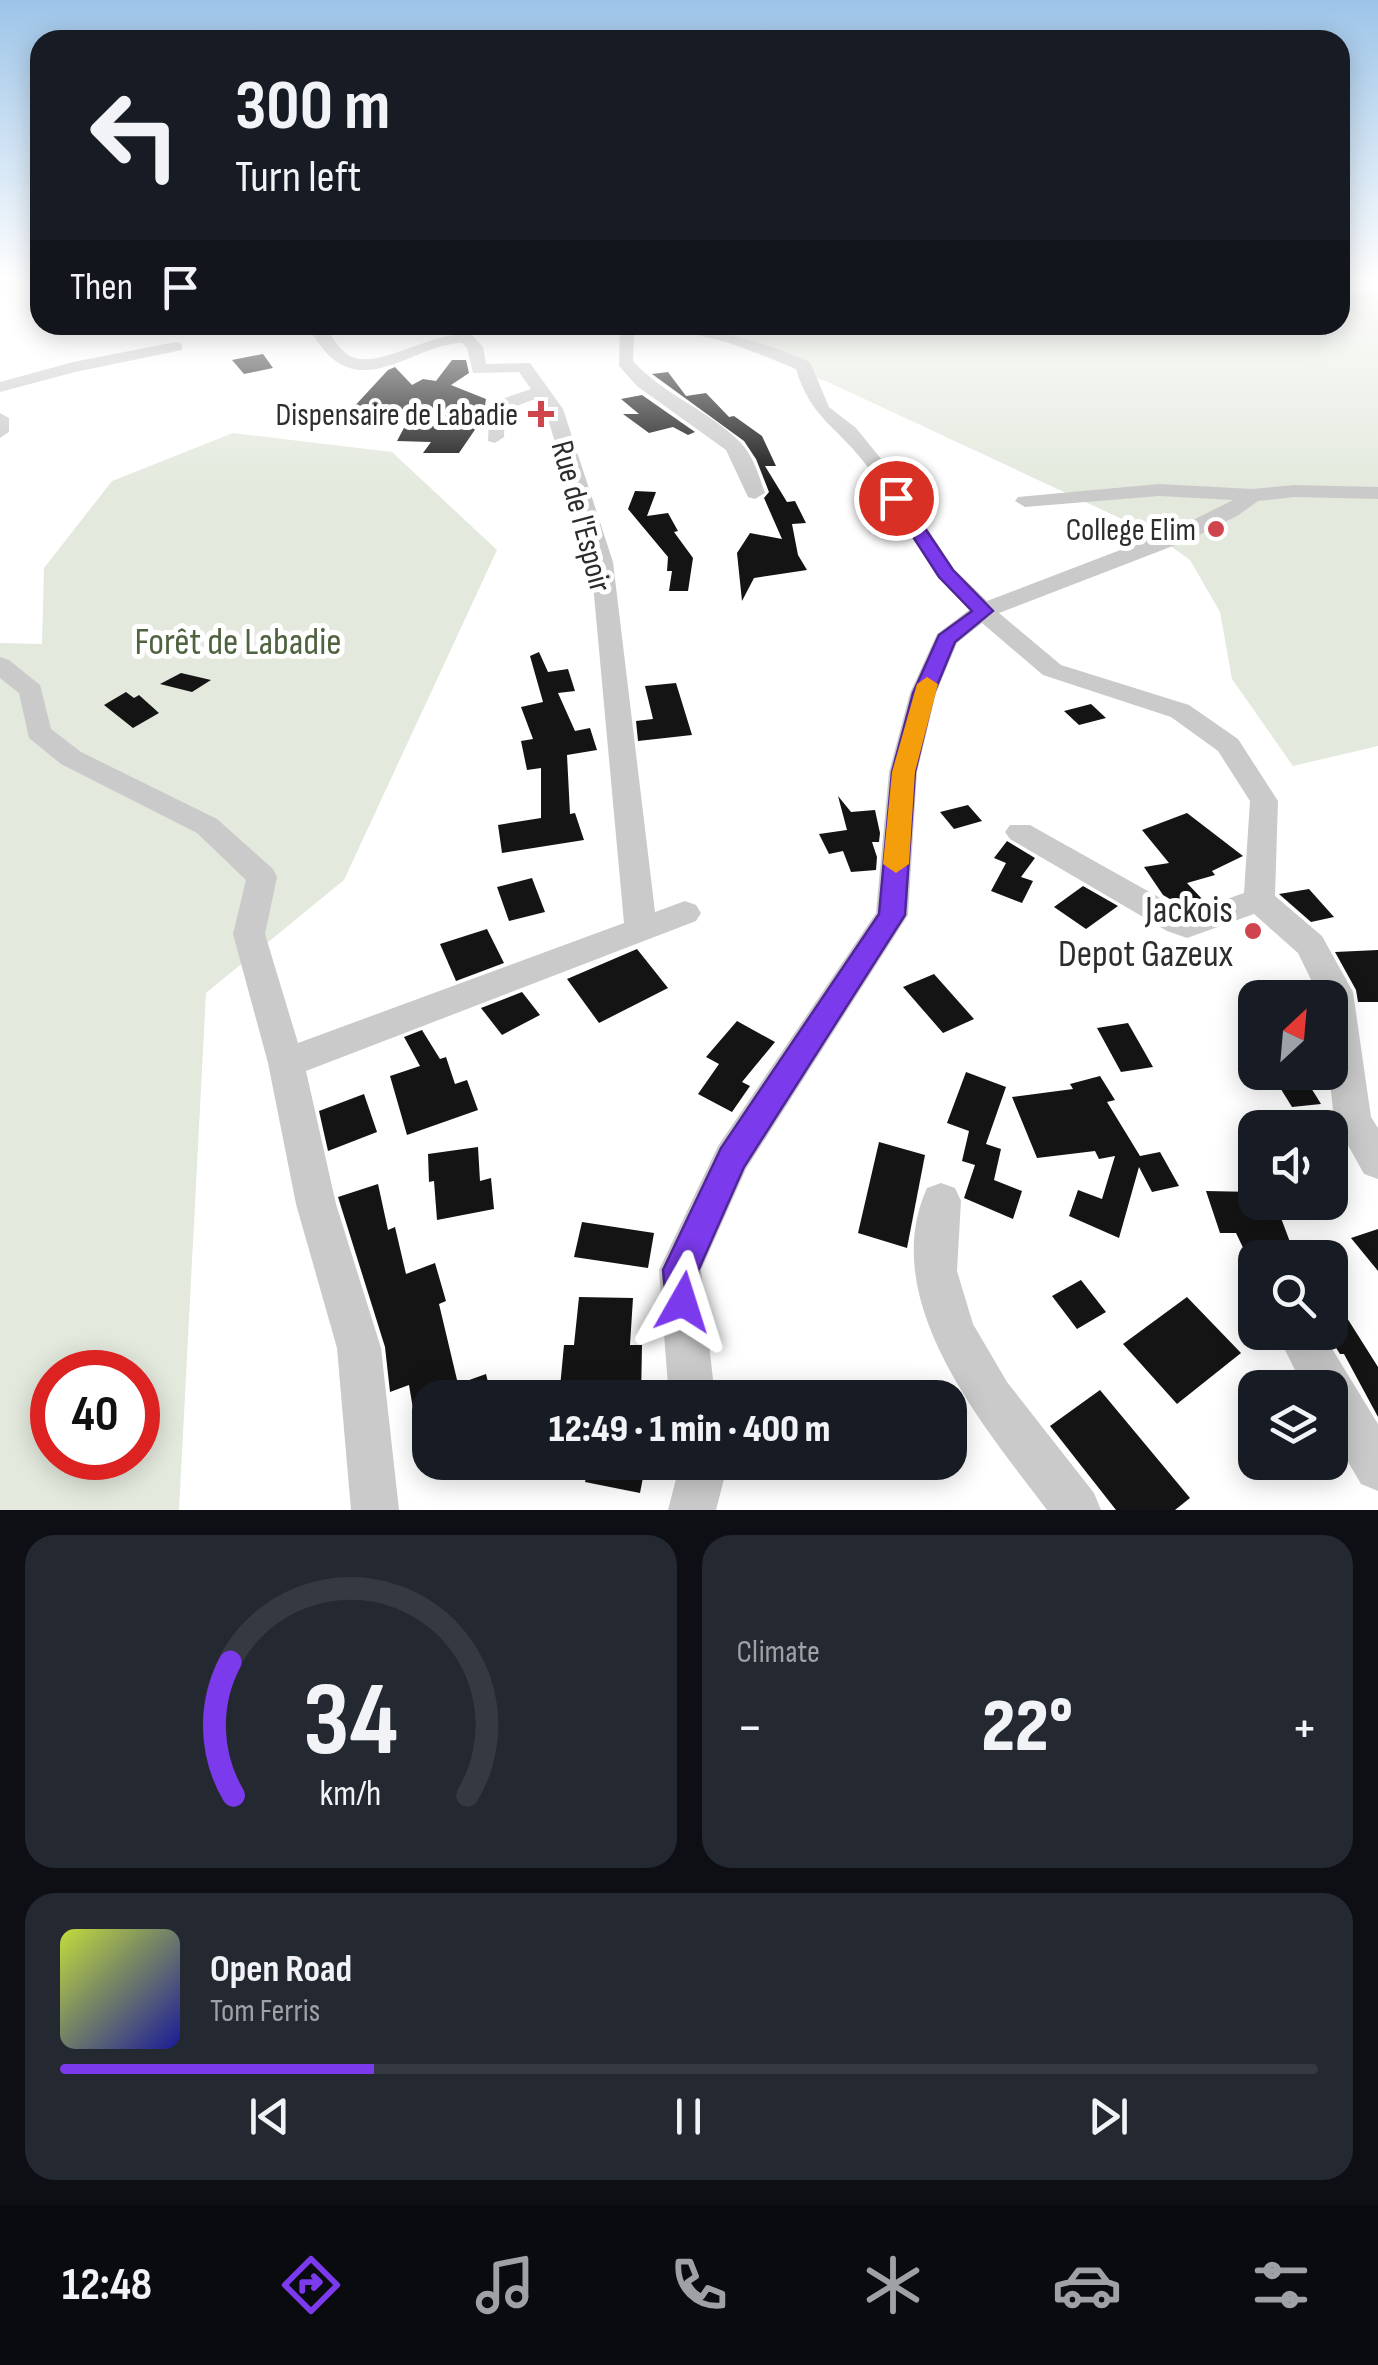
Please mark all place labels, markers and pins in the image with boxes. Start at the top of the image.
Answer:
place label: Dispensaire de Labadie [276,396,518,435]
marker: Dispensaire de Labadie [528,401,554,427]
pin [854,456,939,541]
place label: College Elim [1066,511,1196,550]
marker: College Elim [1205,518,1227,540]
place label: Jackois Depot Gazeux [1058,888,1233,977]
marker: Jackois Depot Gazeux [1242,920,1264,942]

